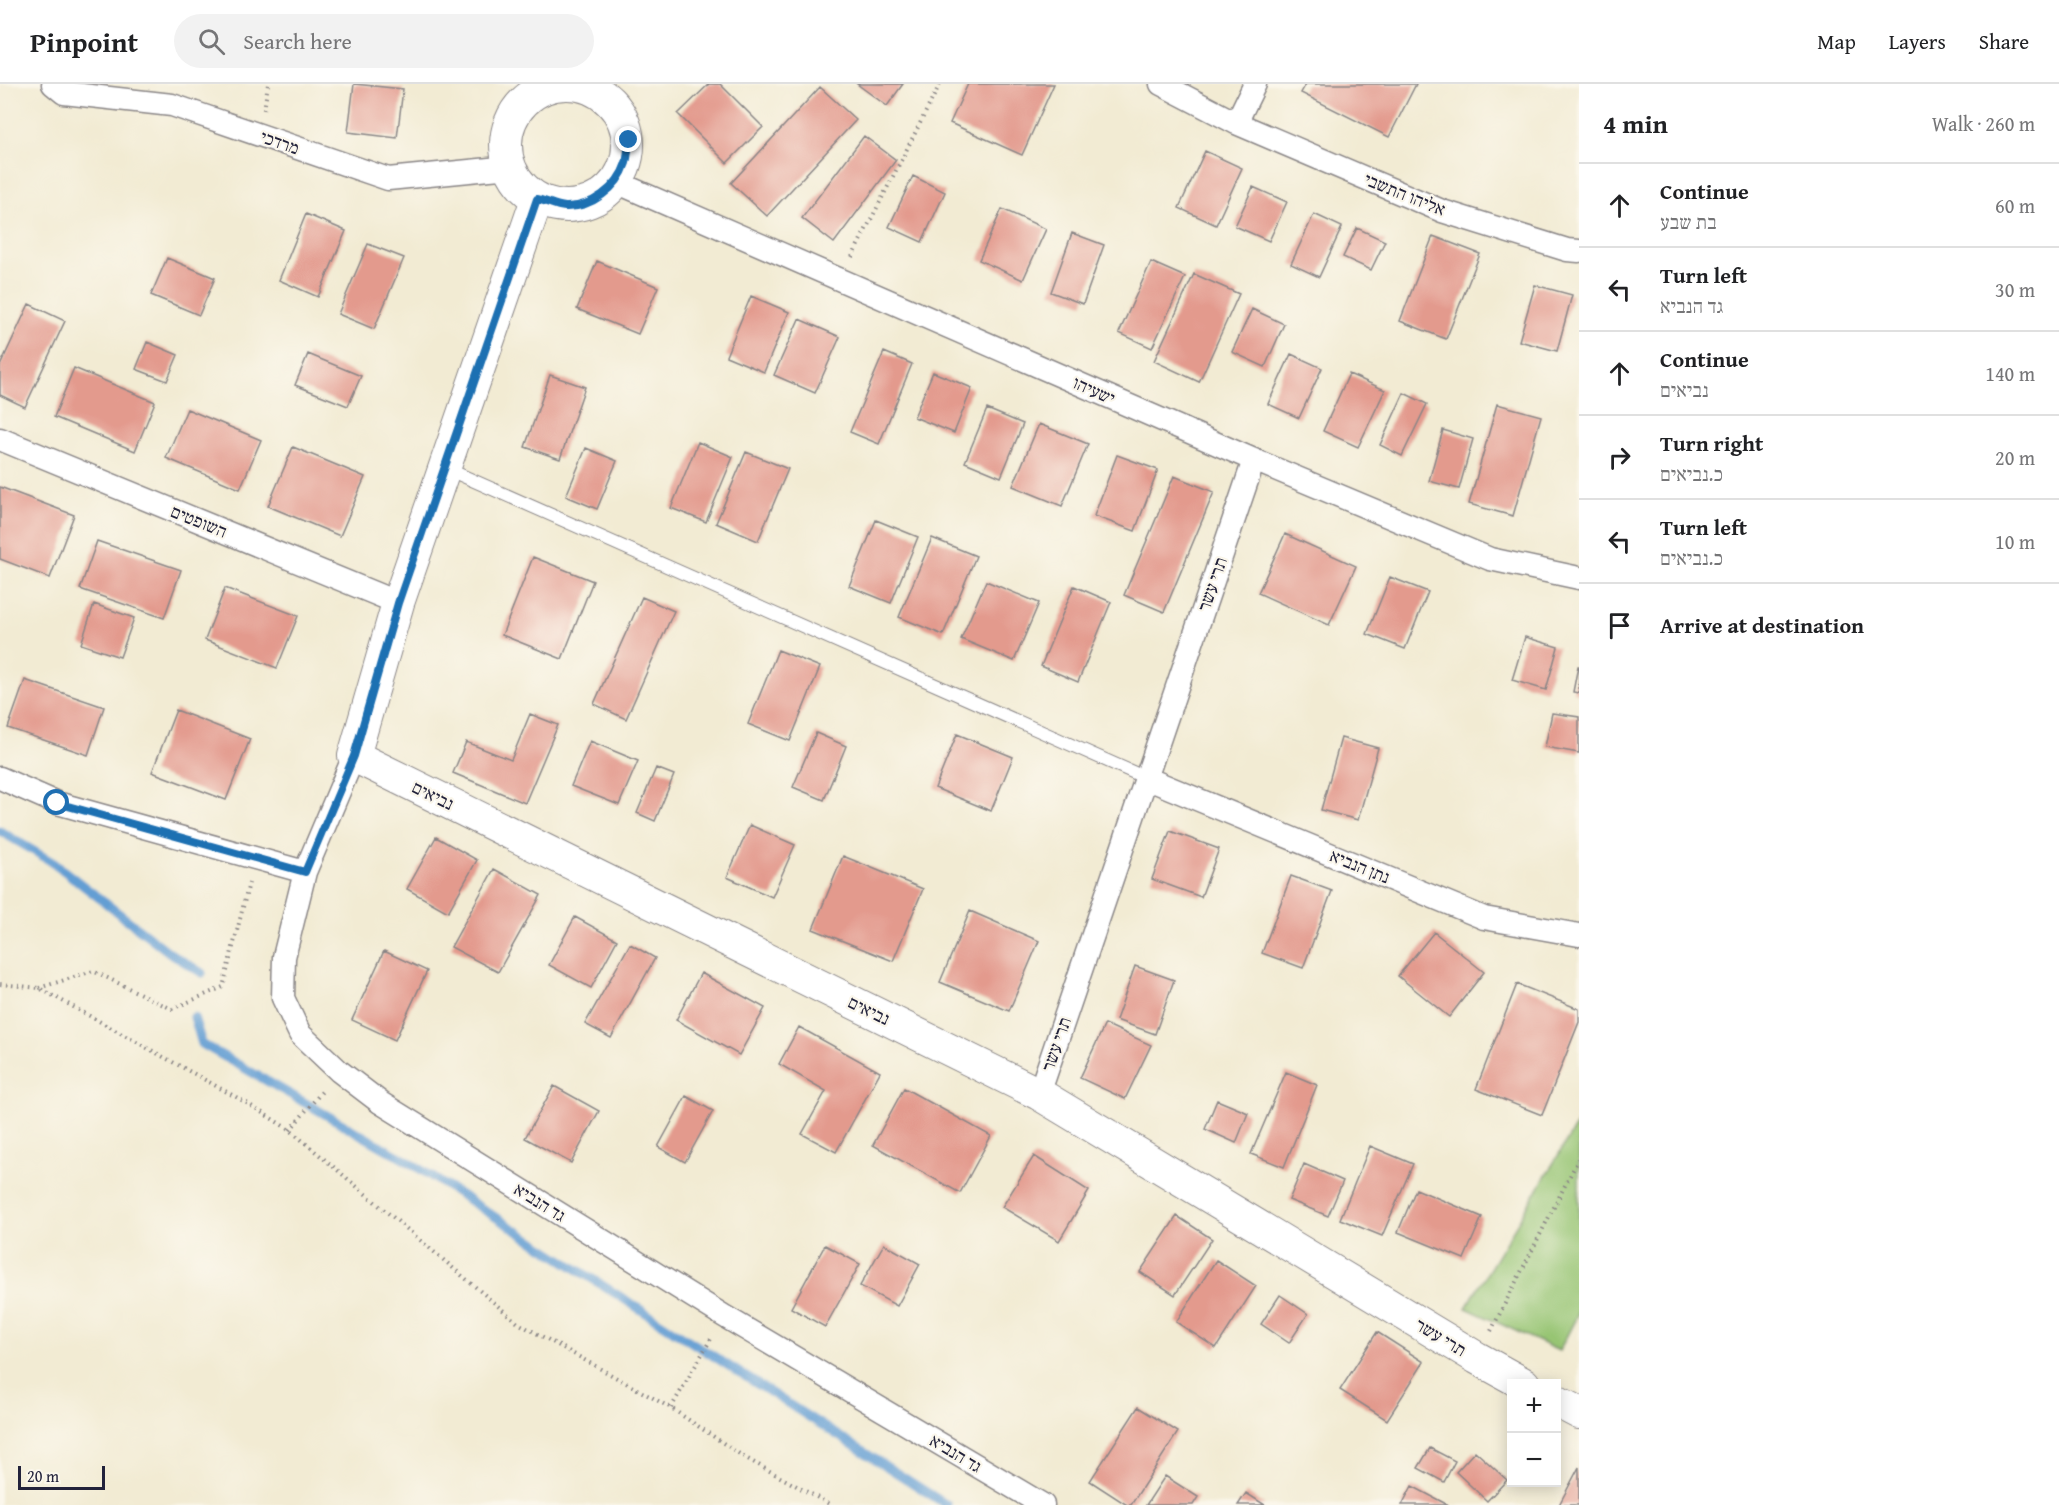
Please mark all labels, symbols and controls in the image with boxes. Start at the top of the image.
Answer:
search box [174,14,594,68]
text: Pinpoint [30,21,138,62]
icon: search [195,25,228,58]
text: Search here [243,25,352,57]
text: Map [1817,26,1856,57]
text: Layers [1889,26,1946,57]
text: Share [1979,26,2029,57]
text: 4 min [1603,104,1668,143]
text: Walk · 260 m [1932,109,2035,138]
street label: מרדכי [257,123,303,161]
route end [615,126,641,152]
street label: אליהו התשבי [1360,165,1450,223]
text: Continue [1660,175,1749,207]
icon: ahead [1603,189,1636,222]
text: 60 m [1995,191,2035,220]
text: בת שבע [1660,207,1717,236]
text: Turn left [1660,259,1747,291]
icon: left [1603,273,1636,306]
text: 30 m [1995,275,2035,304]
text: גד הנביא [1660,291,1723,320]
text: Continue [1660,343,1749,375]
icon: ahead [1603,357,1636,390]
text: 140 m [1985,359,2035,388]
street label: ישעיהו [1068,369,1120,411]
text: נביאים [1660,375,1709,404]
text: Turn right [1660,427,1763,459]
icon: right [1603,441,1636,474]
text: 20 m [1995,443,2035,472]
text: כ.נביאים [1660,459,1723,488]
street label: השופטים [167,497,231,545]
text: Turn left [1660,511,1747,543]
icon: left [1603,525,1636,558]
text: 10 m [1995,527,2035,556]
text: כ.נביאים [1660,543,1723,572]
street label: תרי עשר [1190,553,1234,615]
icon: arrive [1603,609,1636,642]
text: Arrive at destination [1660,609,1864,641]
street label: נביאים [407,773,459,817]
route start [43,789,69,815]
street label: נתן הנביא [1326,842,1394,890]
street label: נביאים [843,988,895,1032]
street label: תרי עשר [1034,1013,1078,1075]
street label: גד הנביא [509,1175,571,1229]
street label: תרי עשר [1410,1311,1472,1363]
map controls [1507,1379,1561,1487]
button: + [1507,1379,1561,1433]
street label: גד הנביא [925,1427,987,1479]
button: − [1507,1433,1561,1487]
scale bar [18,1463,105,1490]
text: 20 m [27,1464,59,1488]

